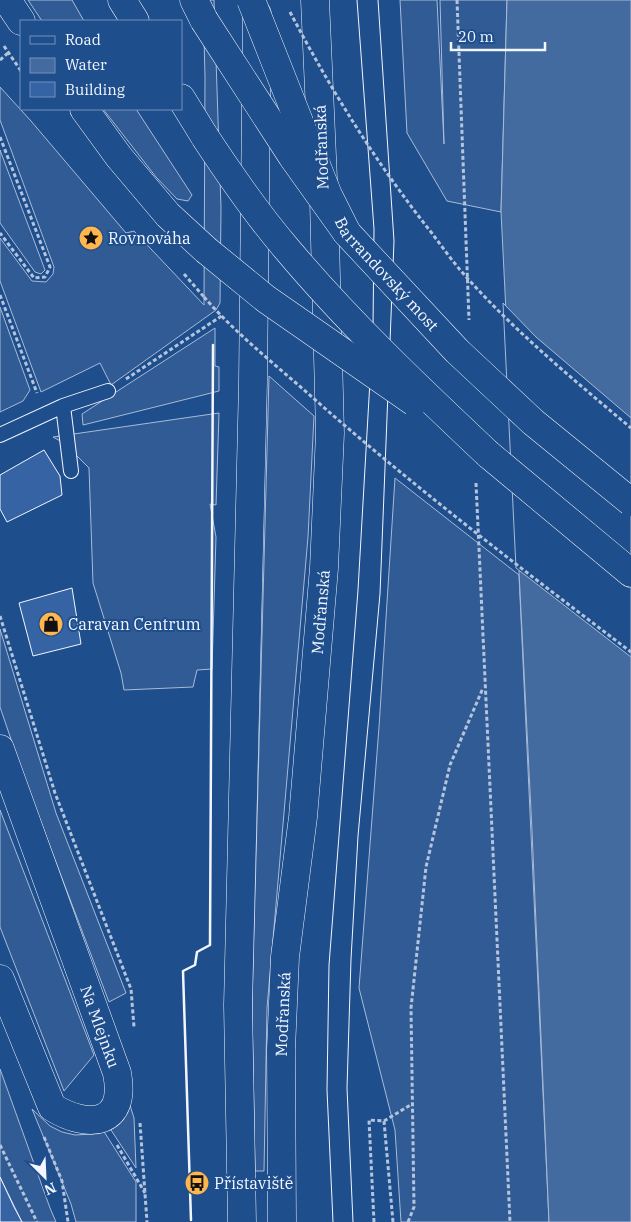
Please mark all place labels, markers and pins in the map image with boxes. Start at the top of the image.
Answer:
place icon: Rovnováha [78,225,104,251]
place label: Rovnováha [108,228,191,248]
shop icon: Caravan Centrum [38,611,64,637]
place label: Caravan Centrum [68,614,201,634]
bus stop icon: Přístaviště [184,1170,210,1196]
place label: Přístaviště [214,1173,293,1193]

